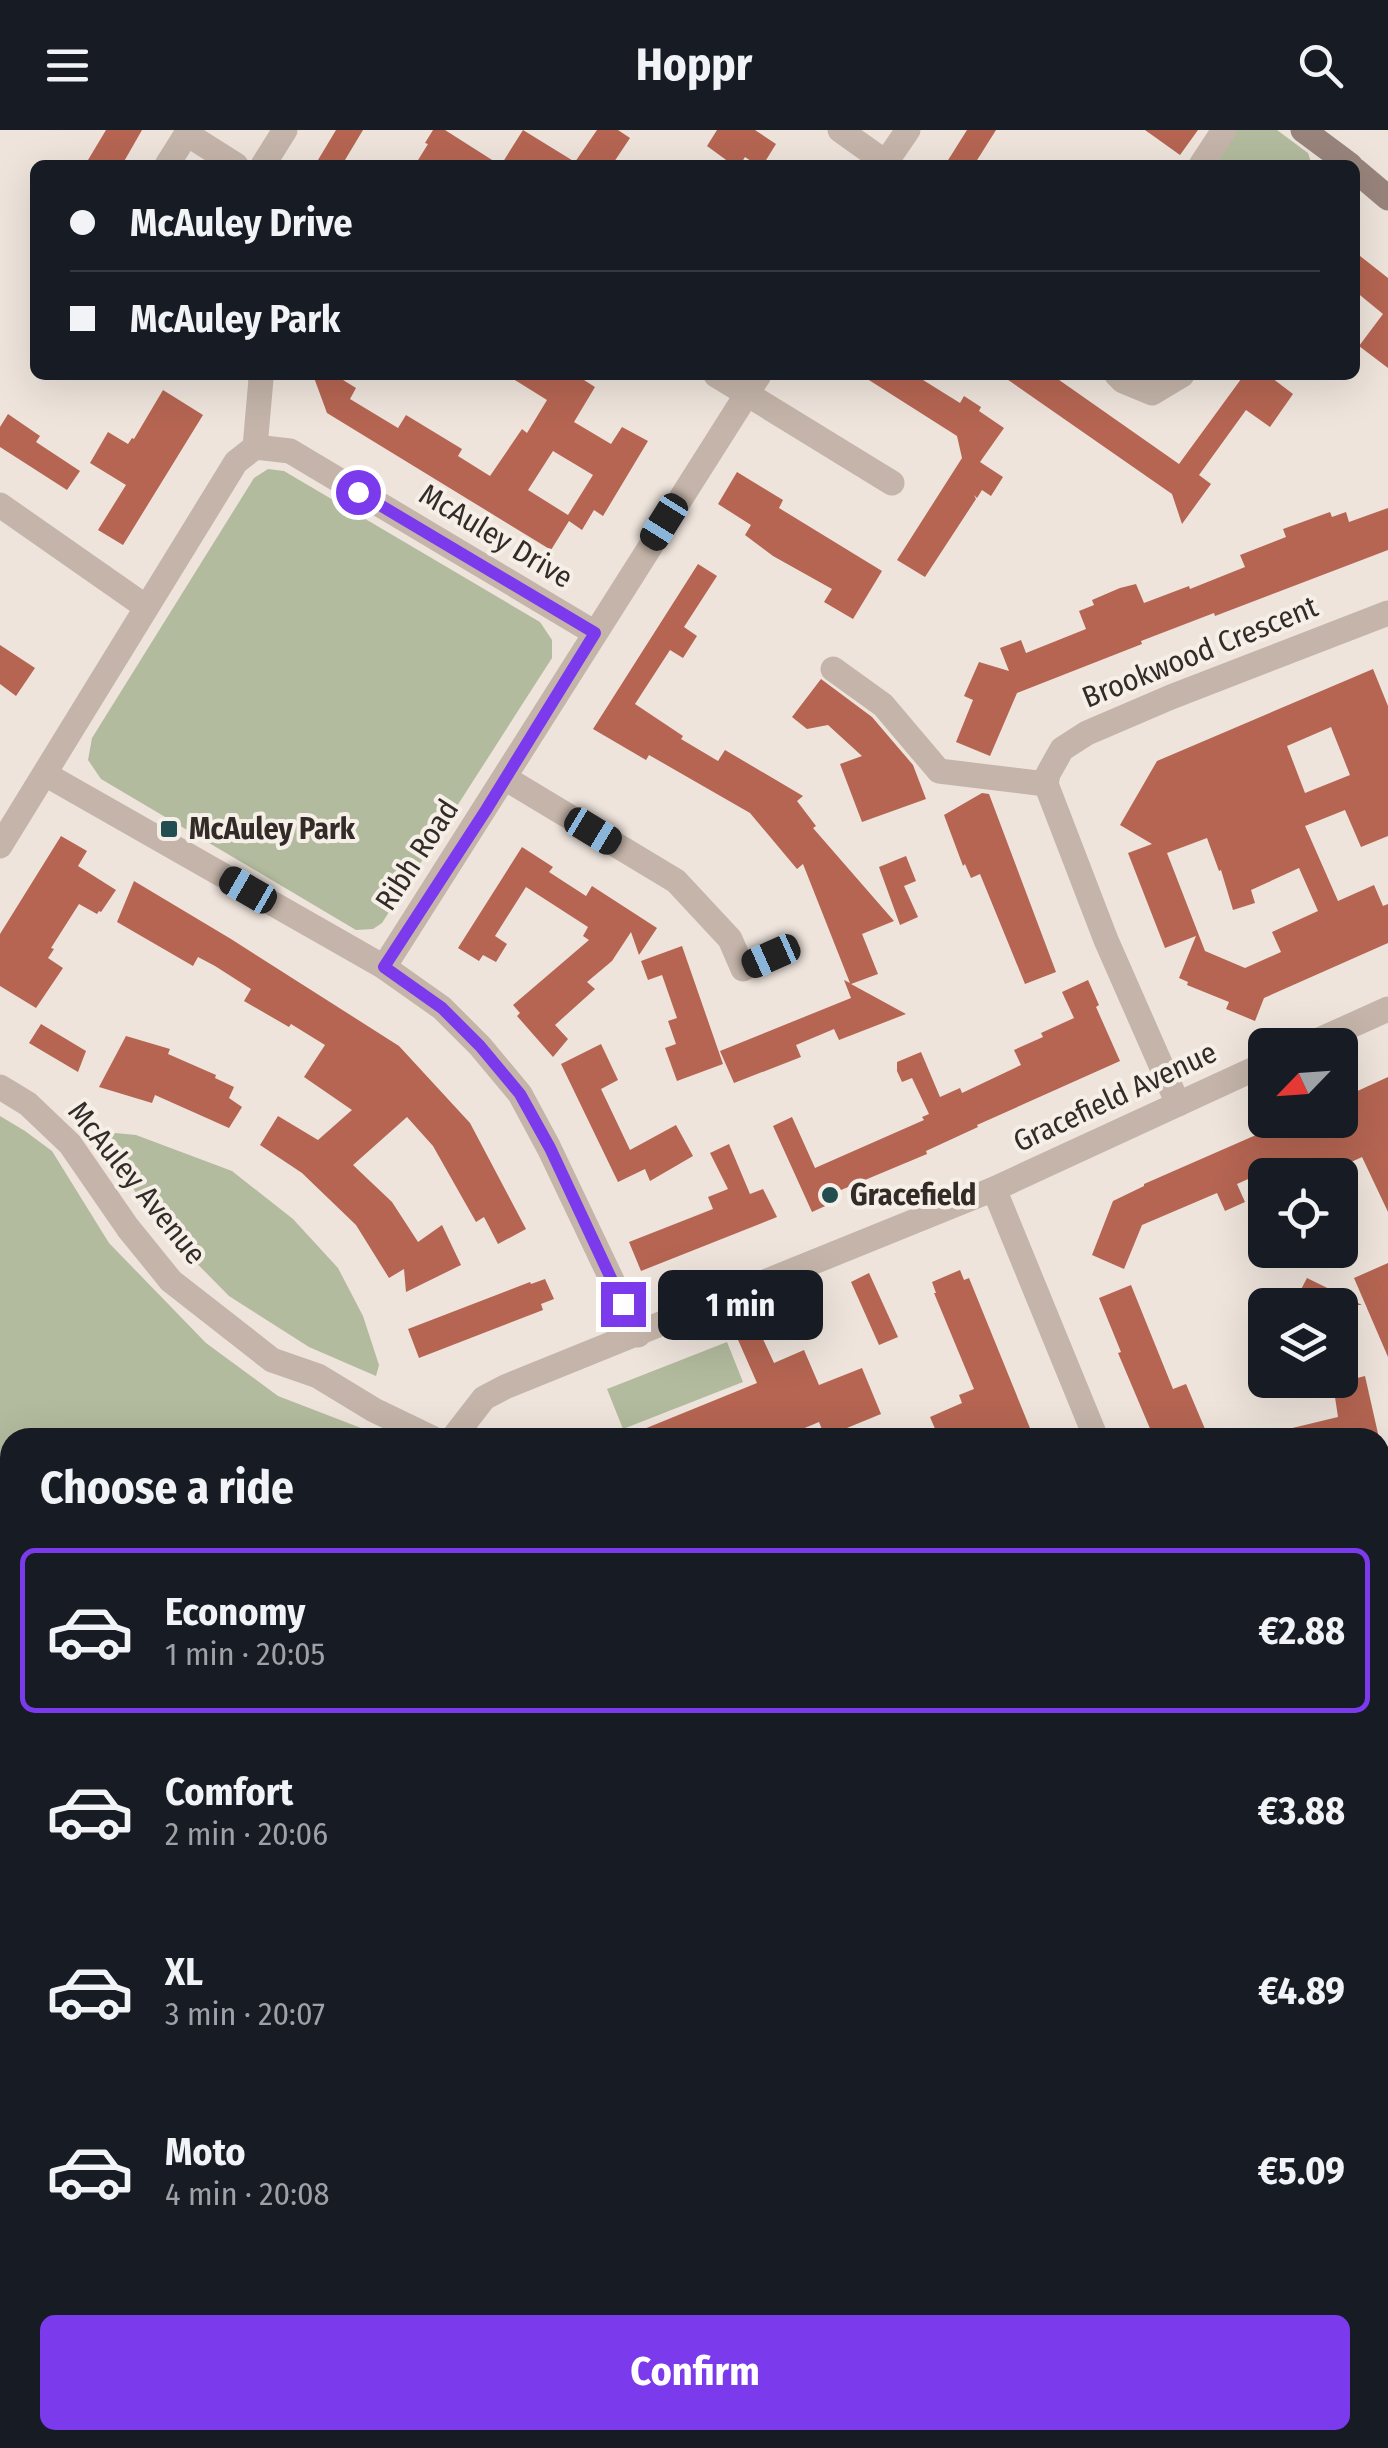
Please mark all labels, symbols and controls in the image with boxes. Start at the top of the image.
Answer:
icon: menu [40,38,95,93]
text: Hoppr [636,38,752,92]
icon: search [1293,38,1348,93]
text: McAuley Drive [130,200,353,246]
text: McAuley Park [130,296,340,342]
route start [336,470,381,515]
street label: McAuley Drive [413,476,579,596]
car [635,489,693,555]
street label: Brookwood Crescent [1077,588,1323,716]
street label: Ribh Road [368,793,466,917]
car [560,803,626,859]
place label: McAuley Park [189,811,356,847]
marker: McAuley Park [158,818,180,840]
car [215,862,281,918]
car [737,930,805,982]
north arrow [1248,1028,1358,1138]
map controls [1248,1028,1358,1398]
street label: Gracefield Avenue [1008,1034,1222,1160]
street label: McAuley Avenue [60,1094,214,1272]
button: locate [1248,1158,1358,1268]
place label: Gracefield [850,1177,976,1213]
marker: Gracefield [819,1184,841,1206]
callout: 1 min [658,1269,823,1339]
route end [601,1282,646,1327]
text: 1 min [706,1286,775,1324]
button: layers [1248,1288,1358,1398]
text: Choose a ride [40,1461,294,1515]
icon: car [45,1586,135,1676]
text: Economy [165,1589,305,1635]
text: €2.88 [1259,1608,1345,1654]
text: 1 min · 20:05 [165,1635,325,1673]
icon: car [45,1766,135,1856]
text: Comfort [165,1769,293,1815]
text: €3.88 [1258,1788,1345,1834]
text: 2 min · 20:06 [165,1815,328,1853]
icon: car [45,1946,135,2036]
text: XL [165,1949,203,1995]
text: €4.89 [1258,1968,1345,2014]
text: 3 min · 20:07 [165,1995,325,2033]
icon: car [45,2126,135,2216]
text: Moto [165,2129,246,2175]
text: €5.09 [1258,2148,1345,2194]
text: 4 min · 20:08 [165,2175,330,2213]
button: Confirm [40,2315,1350,2430]

